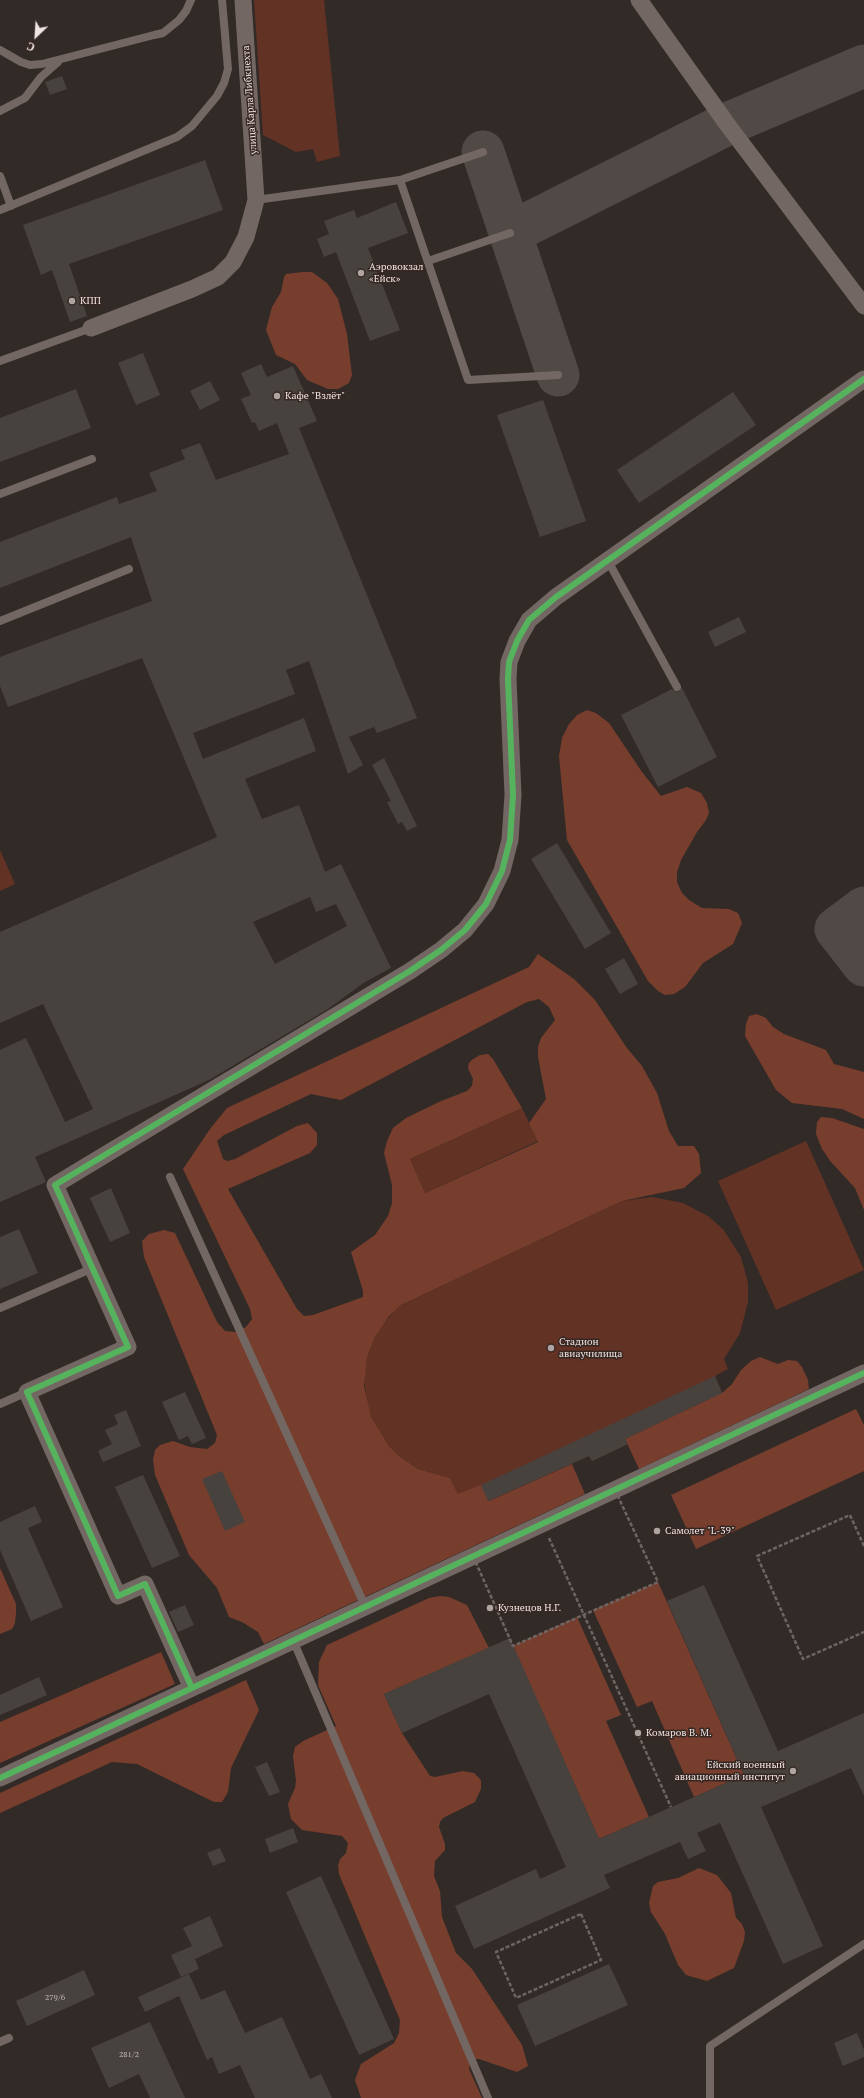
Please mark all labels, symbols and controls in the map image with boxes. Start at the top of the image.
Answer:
north arrow [16,16,56,56]
text: С [25,39,37,55]
street label: улица Карла Либкнехта [240,45,260,155]
place label: Аэровокзал «Ейск» [369,261,423,284]
marker: Аэровокзал «Ейск» [356,268,366,278]
place label: КПП [80,295,101,307]
marker: КПП [67,296,77,306]
place label: Кафе "Взлёт" [285,390,345,402]
marker: Кафе "Взлёт" [272,391,282,401]
place label: Стадион авиаучилища [559,1336,622,1360]
marker: Стадион авиаучилища [546,1343,556,1353]
place label: Самолет "L-39" [665,1525,735,1537]
marker: Самолет "L-39" [652,1526,662,1536]
place label: Кузнецов Н.Г. [498,1602,561,1614]
marker: Кузнецов Н.Г. [485,1603,495,1613]
place label: Комаров В. М. [646,1727,712,1739]
marker: Комаров В. М. [633,1728,643,1738]
place label: Ейский военный авиационный институт [675,1759,785,1782]
marker: Ейский военный авиационный институт [788,1766,798,1776]
house number: 279/6 [45,1993,65,2003]
house number: 281/2 [119,2050,139,2060]

